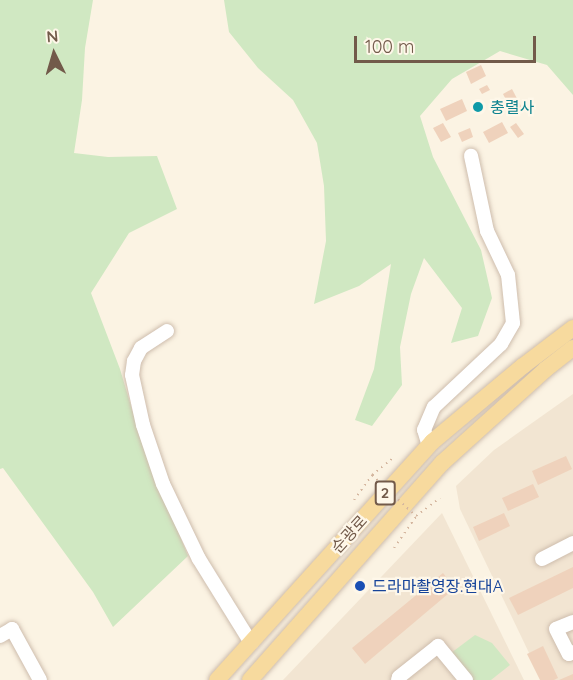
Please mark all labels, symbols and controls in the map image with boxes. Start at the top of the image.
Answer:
north arrow [24,24,84,84]
scale bar [357,24,538,62]
text: N [46,26,59,47]
text: 100 m [365,35,414,58]
place label: 충렬사 [490,97,534,117]
marker: 충렬사 [471,100,485,114]
road number: 2 [374,481,396,505]
street label: 순광로 [327,511,371,557]
place label: 드라마촬영장.현대A [372,576,503,596]
marker: 드라마촬영장.현대A [353,579,367,593]

